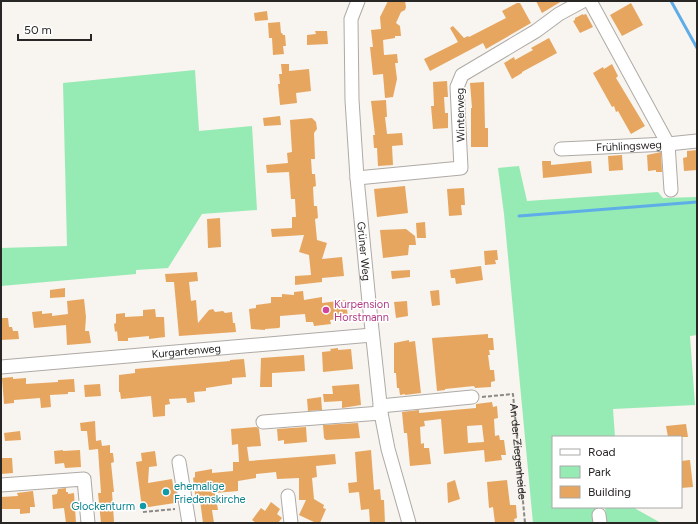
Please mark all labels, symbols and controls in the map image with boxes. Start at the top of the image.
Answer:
scale bar [18,16,91,42]
text: 50 m [24,23,52,37]
street label: Winterweg [454,88,467,142]
street label: Frühlingsweg [596,138,662,154]
street label: Grüner Weg [354,221,373,281]
place label: Kurpension Horstmann [334,298,389,324]
marker: Kurpension Horstmann [321,305,331,315]
street label: Kurgartenweg [151,342,222,361]
street label: An der Ziegenheide [507,403,529,500]
legend [552,436,682,508]
text: Road [588,445,616,459]
text: Park [588,465,611,479]
place label: ehemalige Friedenskirche [174,480,246,506]
text: Building [588,485,631,499]
marker: ehemalige Friedenskirche [161,487,171,497]
place label: Glockenturm [71,500,135,513]
marker: Glockenturm [138,501,148,511]

